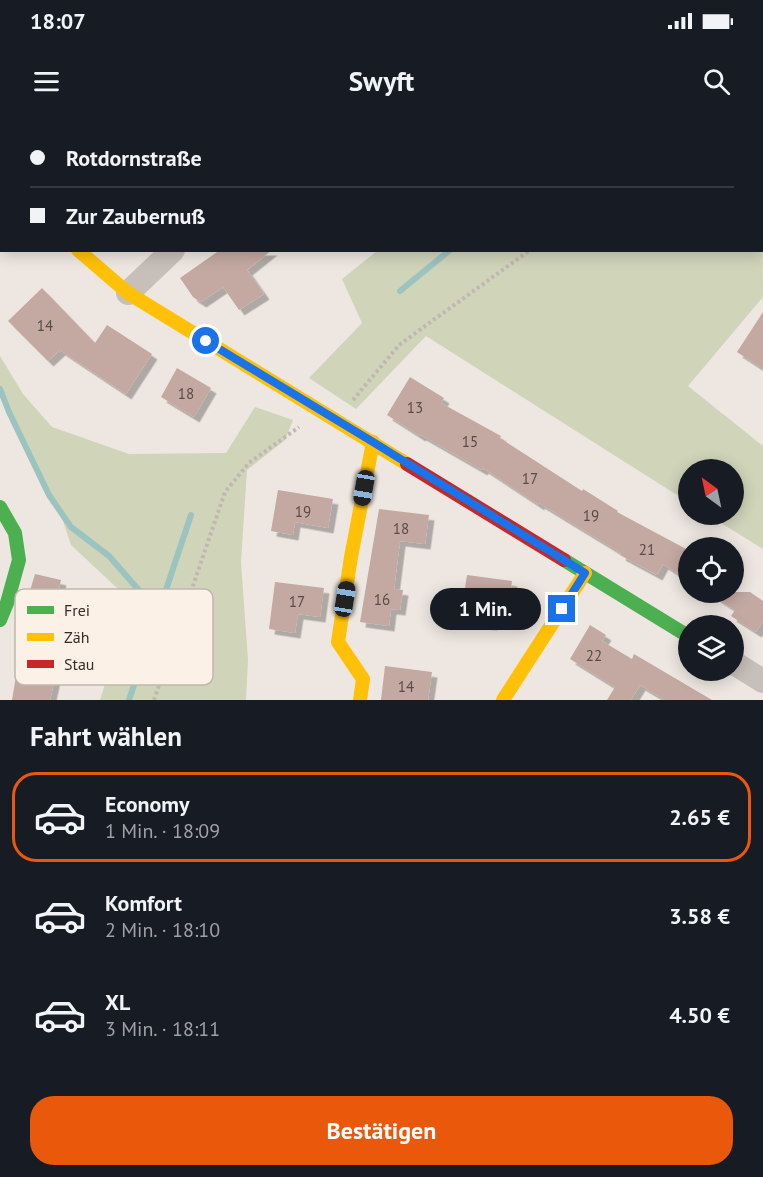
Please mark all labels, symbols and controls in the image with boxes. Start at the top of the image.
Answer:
text: 18:07 [30,7,86,35]
text: Swyft [349,64,414,98]
icon: menu [30,65,63,98]
icon: search [700,65,733,98]
text: Rotdornstraße [66,144,202,172]
text: Zur Zaubernuß [66,202,205,230]
house number: 14 [37,316,53,335]
route start [192,327,219,354]
house number: 18 [178,384,194,403]
house number: 13 [407,398,423,417]
house number: 15 [462,432,478,451]
north arrow [678,459,744,525]
map controls [678,459,744,681]
car [352,469,376,507]
house number: 17 [522,469,538,488]
house number: 19 [295,502,311,521]
house number: 19 [583,506,599,525]
house number: 18 [393,519,409,538]
button: locate [678,537,744,603]
house number: 21 [639,540,655,559]
car [333,580,357,618]
callout: 1 Min. [430,588,541,630]
legend [15,589,213,685]
house number: 16 [374,590,390,609]
house number: 17 [289,592,305,611]
route end [548,595,575,622]
text: 1 Min. [459,596,512,622]
text: Frei [64,600,90,620]
button: layers [678,615,744,681]
text: Zäh [64,627,89,647]
house number: 22 [586,646,602,665]
text: Stau [64,654,94,674]
house number: 14 [398,677,414,696]
text: Fahrt wählen [30,719,182,753]
icon: car [33,790,87,844]
text: Economy [105,790,189,818]
text: 2.65 € [669,803,730,831]
text: 1 Min. · 18:09 [105,818,220,844]
icon: car [33,889,87,943]
text: Komfort [105,889,182,917]
text: 3.58 € [669,902,730,930]
text: 2 Min. · 18:10 [105,917,220,943]
icon: car [33,988,87,1042]
text: XL [105,988,130,1016]
text: 4.50 € [669,1001,730,1029]
text: 3 Min. · 18:11 [105,1016,220,1042]
button: Bestätigen [30,1096,733,1165]

